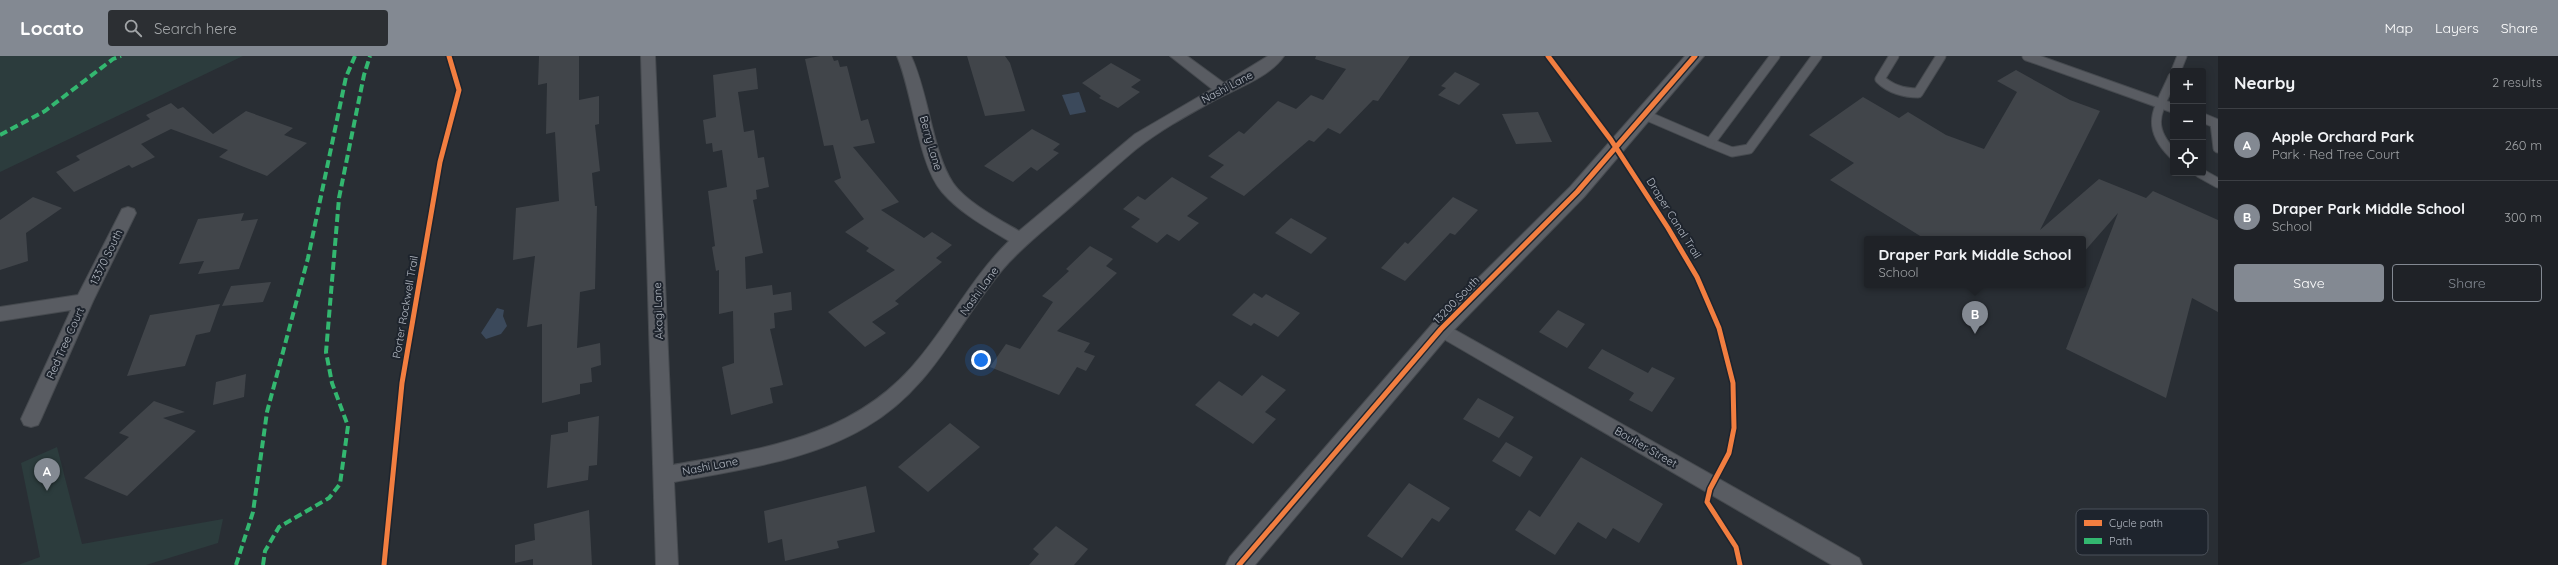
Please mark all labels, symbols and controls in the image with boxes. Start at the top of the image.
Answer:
search box [108,10,388,46]
text: Locato [20,16,84,40]
icon: search [122,17,144,39]
text: Search here [154,19,237,38]
text: Map [2384,19,2413,37]
text: Layers [2435,19,2479,37]
text: Share [2501,19,2538,37]
street label: Nashi Lane [1199,68,1255,106]
map controls [2170,68,2206,176]
button: + [2170,68,2206,104]
text: Nearby [2234,72,2295,93]
text: 2 results [2492,74,2542,90]
button: − [2170,104,2206,140]
street label: Berry Lane [917,114,945,172]
text: Apple Orchard Park [2272,127,2414,146]
text: A [2243,137,2251,153]
text: 260 m [2505,137,2542,153]
button: locate [2170,140,2206,176]
text: Park · Red Tree Court [2272,146,2400,162]
street label: Draper Canal Trail [1643,175,1705,261]
text: Draper Park Middle School [2272,199,2465,218]
text: B [2243,209,2251,225]
text: 300 m [2504,209,2542,225]
text: School [2272,218,2312,234]
street label: 13370 South [87,227,125,287]
popup [1864,236,2086,288]
text: Draper Park Middle School [1878,245,2072,264]
street label: Porter Rockwell Trail [389,254,421,360]
street label: Nashi Lane [957,264,1001,318]
text: School [1878,264,1919,280]
button: Save [2234,264,2384,302]
button: Share [2392,264,2542,302]
street label: 13200 South [1430,273,1482,327]
street label: Akagi Lane [650,282,666,340]
pin: B [1962,301,1988,334]
street label: Red Tree Court [43,305,87,381]
your location [971,350,991,370]
street label: Boulter Street [1612,424,1680,471]
street label: Nashi Lane [681,454,739,478]
pin: A [34,458,60,491]
legend [2076,509,2208,555]
text: Cycle path [2109,516,2163,530]
text: Path [2109,534,2132,548]

